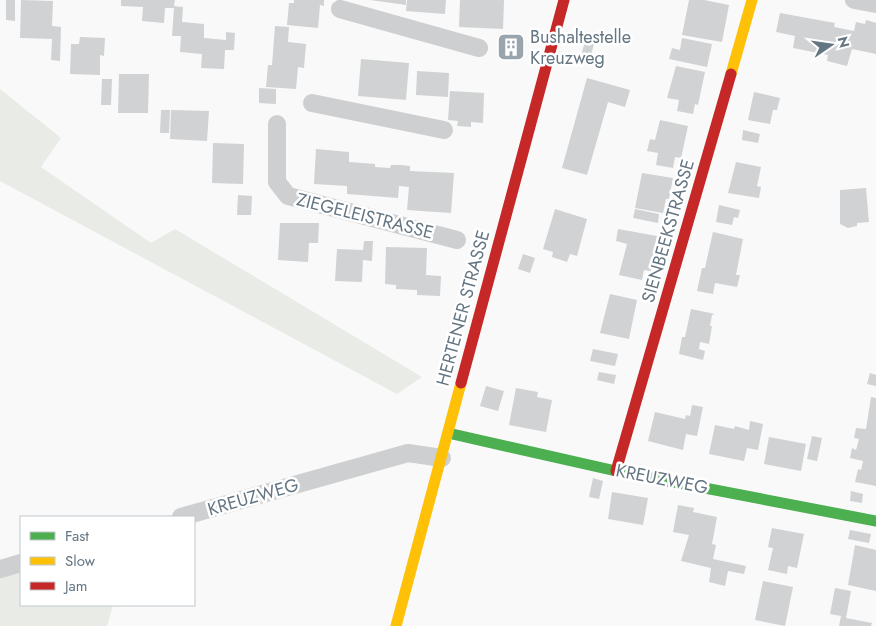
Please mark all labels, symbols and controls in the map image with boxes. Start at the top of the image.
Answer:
north arrow [806,20,856,70]
place label: Bushaltestelle Kreuzweg [530,24,631,71]
building icon: Bushaltestelle Kreuzweg [496,32,526,62]
text: N [833,34,855,50]
street label: SIENBEEKSTRASSE [635,156,701,306]
street label: ZIEGELEISTRASSE [294,186,436,246]
street label: HERTENER STRASSE [430,227,496,389]
street label: KREUZWEG [614,457,710,501]
street label: KREUZWEG [205,472,302,522]
legend [20,516,195,606]
text: Fast [65,525,89,547]
text: Slow [65,550,96,572]
text: Jam [63,575,88,597]

